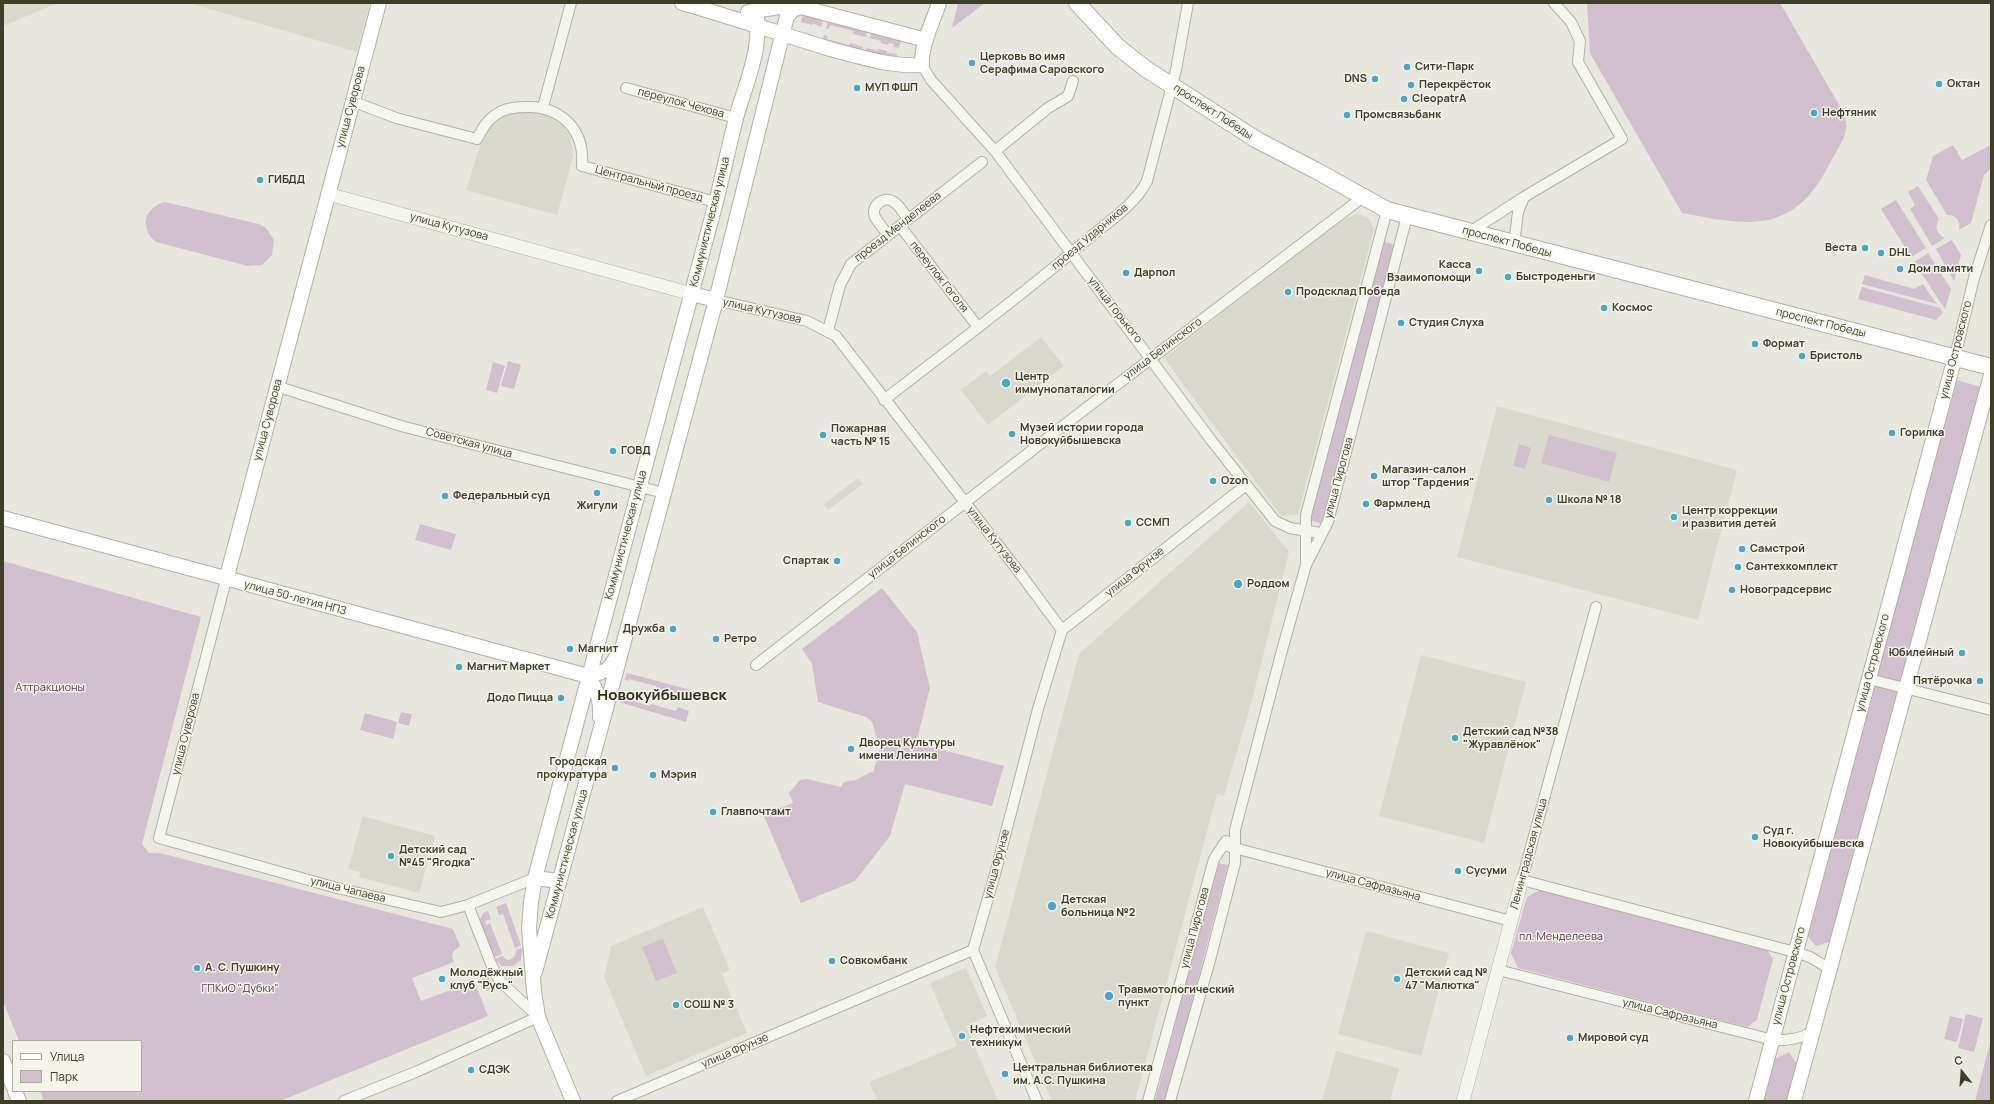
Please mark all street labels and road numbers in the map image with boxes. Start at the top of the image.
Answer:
street label: улица Суворова [334,65,368,149]
street label: проспект Победы [1171,81,1255,143]
street label: переулок Чехова [636,85,726,121]
street label: Коммунистическая улица [687,156,733,288]
street label: Центральный проезд [594,163,704,205]
street label: проезд Менделеева [852,189,944,265]
street label: проезд Ударников [1049,201,1131,273]
street label: улица Кутузова [408,210,490,244]
street label: проспект Победы [1461,224,1553,260]
street label: переулок Гоголя [907,239,971,315]
street label: улица Горького [1085,274,1145,346]
street label: улица Кутузова [721,296,803,326]
street label: улица Островского [1937,299,1975,401]
street label: проспект Победы [1775,305,1867,341]
street label: улица Белинского [1121,315,1205,383]
street label: улица Суворова [251,378,285,462]
street label: Советская улица [424,425,514,461]
street label: улица Пирогова [1322,436,1356,520]
street label: Коммунистическая улица [602,469,650,601]
street label: улица Кутузова [964,504,1024,576]
street label: улица Белинского [866,513,948,581]
street label: улица Фрунзе [1103,544,1167,600]
street label: улица 50-летия НПЗ [242,578,348,618]
street label: улица Островского [1854,612,1892,714]
street label: улица Суворова [169,691,203,777]
street label: Коммунистическая улица [543,788,591,920]
street label: Ленинградская улица [1508,797,1550,911]
street label: улица Фрунзе [981,828,1013,900]
street label: улица Сафразьяна [1324,866,1422,904]
street label: улица Чапаева [309,874,387,906]
street label: улица Пирогова [1178,886,1212,970]
street label: улица Островского [1770,925,1808,1027]
street label: улица Сафразьяна [1621,996,1719,1032]
street label: улица Фрунзе [699,1031,771,1071]

